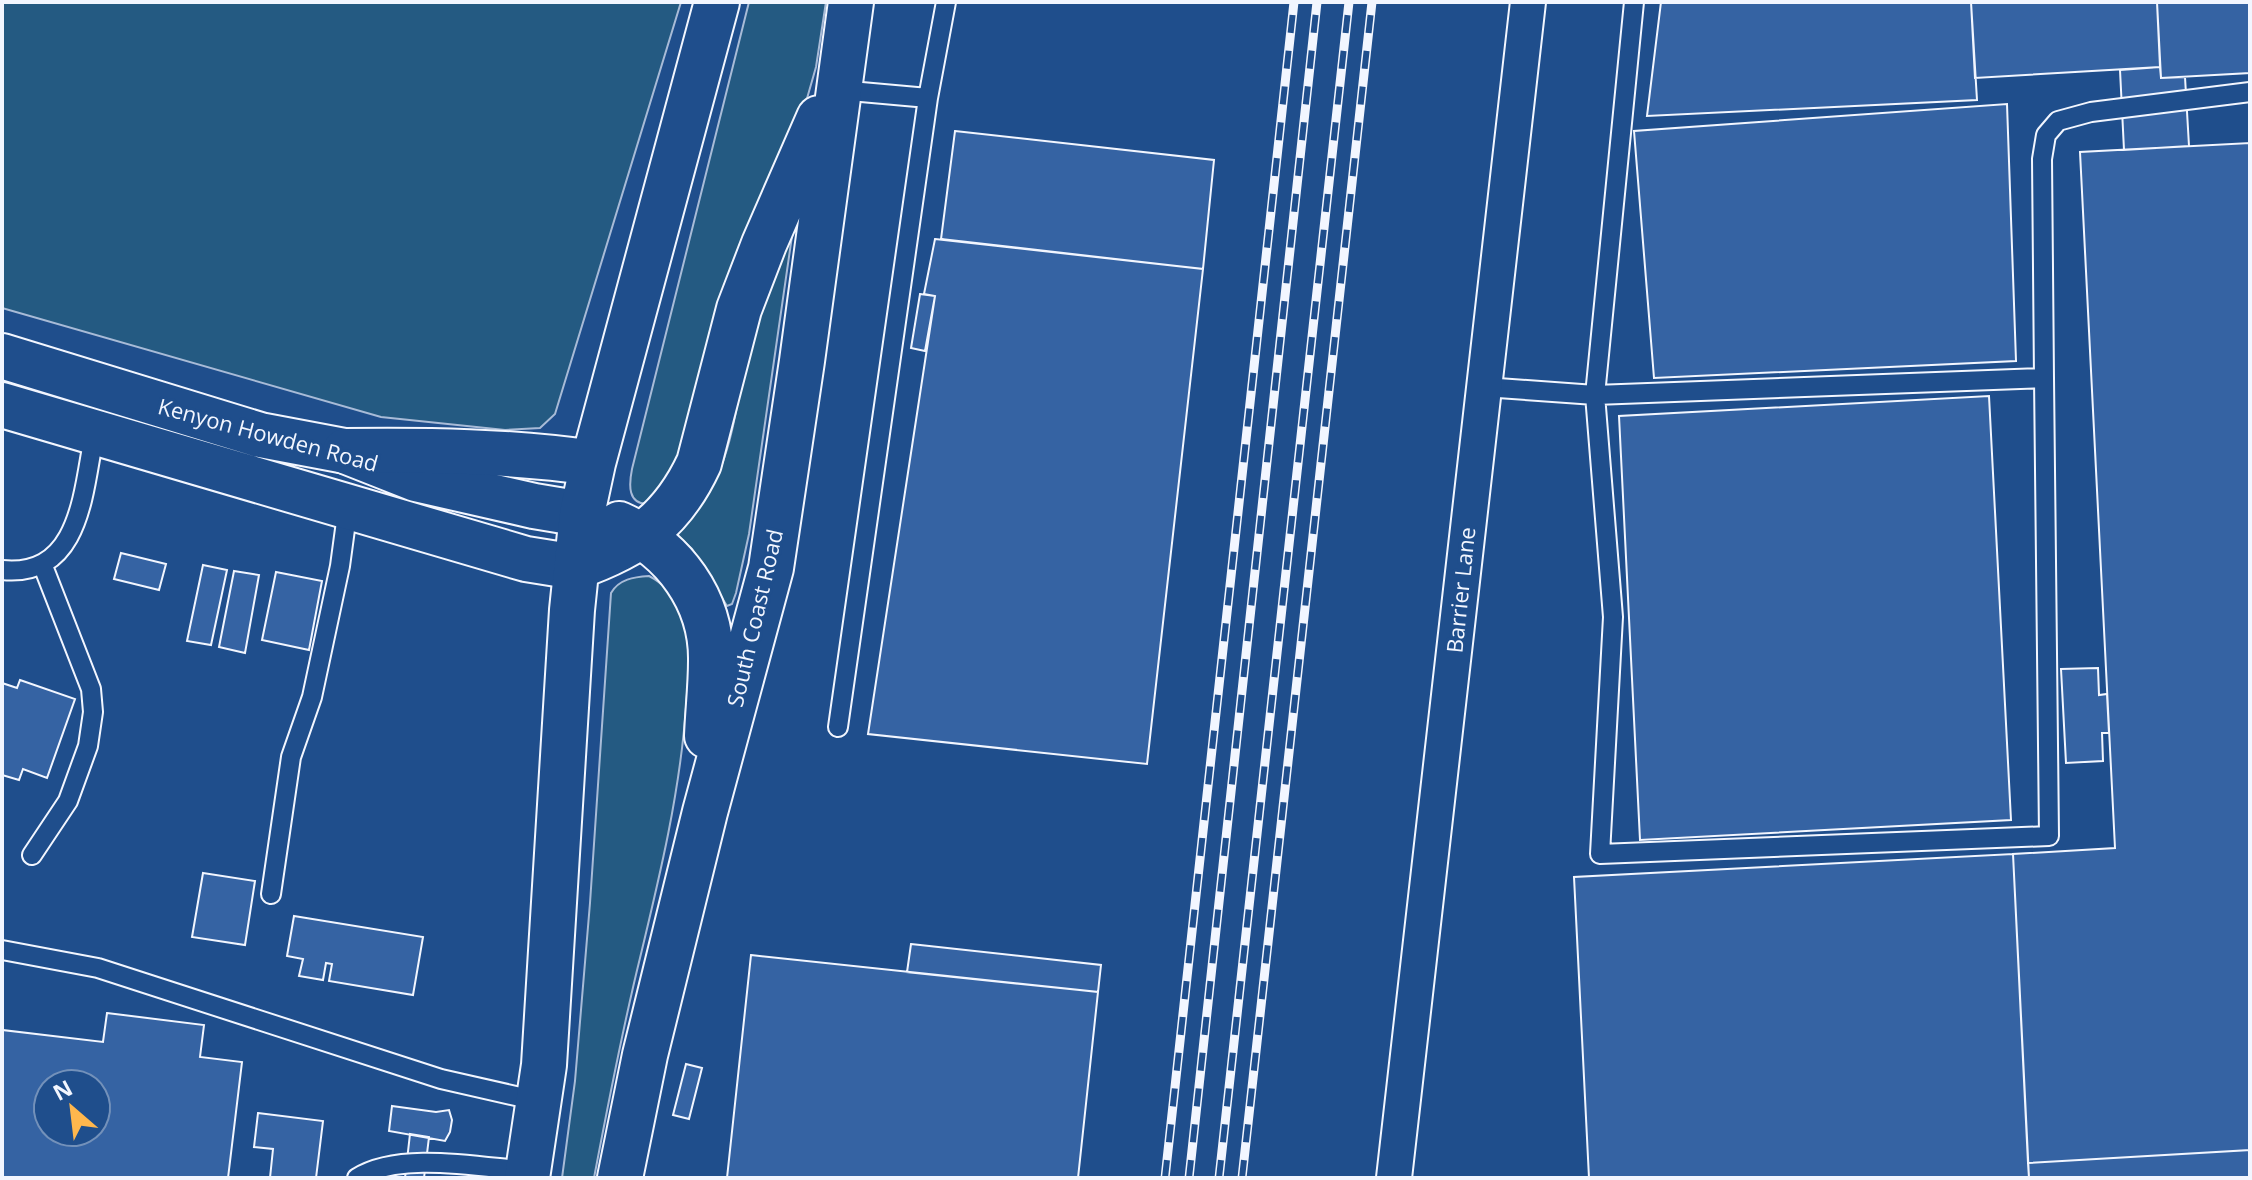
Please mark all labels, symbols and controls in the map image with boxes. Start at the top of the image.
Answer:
street label: Kenyon Howden Road [155,390,382,478]
street label: Barrier Lane [1438,525,1482,654]
street label: South Coast Road [719,526,789,710]
north arrow [32,1068,112,1148]
text: N [47,1072,77,1107]

